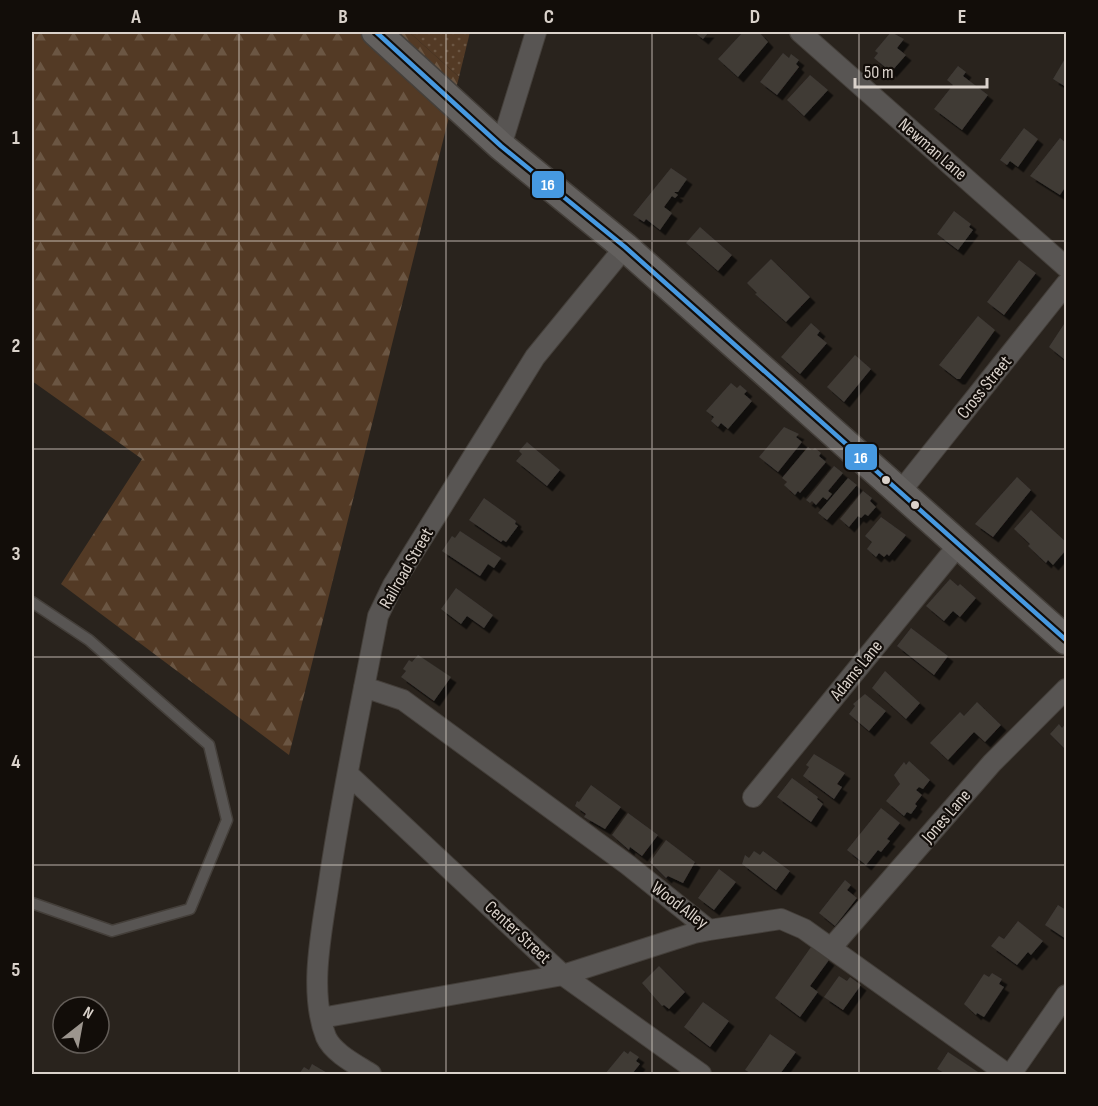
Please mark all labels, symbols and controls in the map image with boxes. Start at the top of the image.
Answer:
text: A [130,5,141,29]
text: B [338,5,348,29]
text: C [544,5,554,29]
text: D [750,5,760,29]
text: E [958,5,966,29]
scale bar [855,51,987,89]
text: 50 m [864,62,894,83]
street label: Newman Lane [894,114,971,185]
text: 1 [12,126,20,150]
line badge: 16 [531,170,565,199]
text: 16 [541,176,555,195]
text: 2 [12,334,20,358]
street label: Cross Street [953,351,1016,423]
line badge: 16 [844,443,878,471]
text: 16 [854,449,868,468]
unlabelled marker [880,474,892,486]
unlabelled marker [909,499,921,511]
street label: Railroad Street [375,524,438,612]
text: 3 [12,542,21,566]
street label: Adams Lane [825,636,887,705]
text: 4 [11,750,21,774]
street label: Jones Lane [917,785,975,848]
street label: Wood Alley [647,877,712,933]
street label: Center Street [480,897,555,968]
text: 5 [12,958,21,982]
north arrow [51,995,111,1055]
text: N [79,1003,97,1024]

